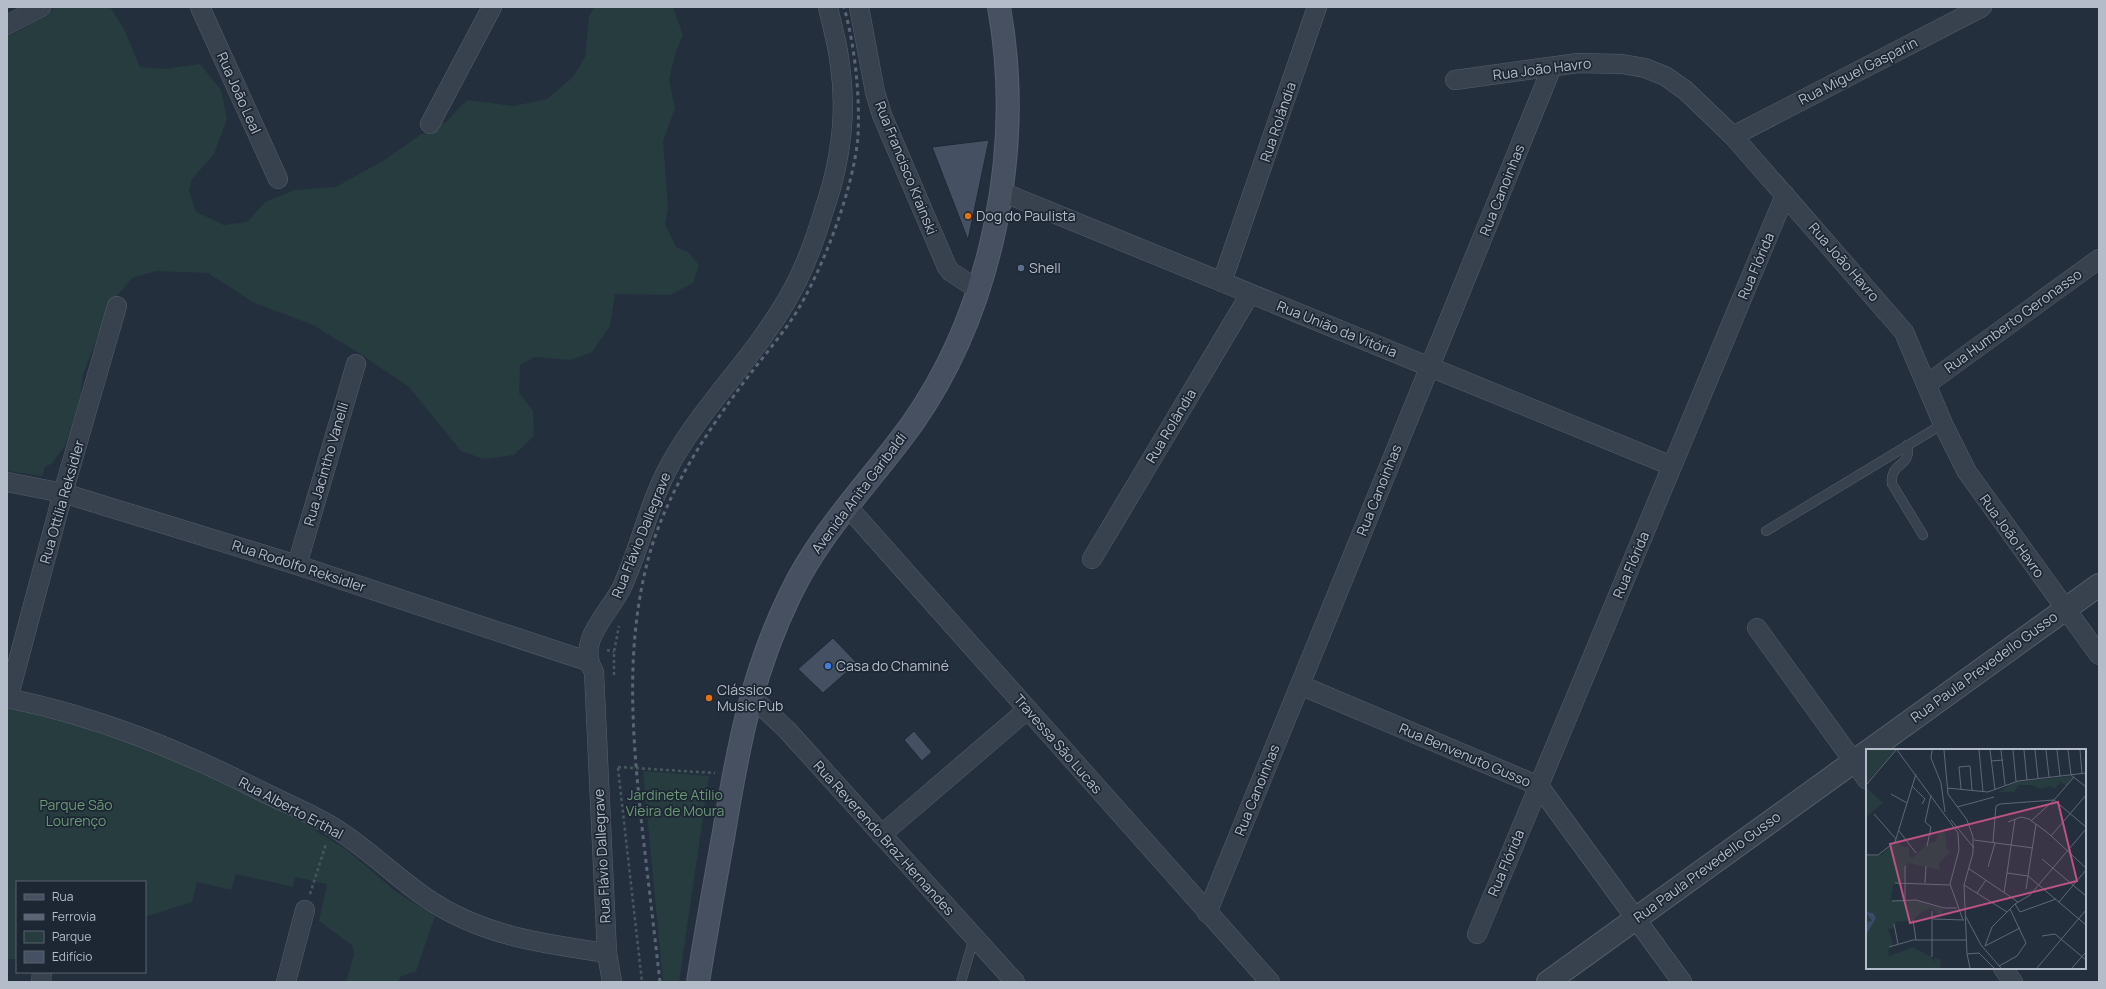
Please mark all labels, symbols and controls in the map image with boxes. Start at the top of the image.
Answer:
street label: Rua Miguel Gasparin [1795,32,1921,109]
street label: Rua João Leal [213,49,266,137]
street label: Rua João Havro [1492,53,1592,84]
street label: Rua Rolândia [1255,79,1300,164]
street label: Rua Francisco Krainski [871,98,942,237]
street label: Rua Canoinhas [1475,141,1529,238]
place label: Dog do Paulista [976,206,1076,225]
marker: Dog do Paulista [963,211,973,221]
street label: Rua João Havro [1805,218,1884,305]
street label: Rua Flórida [1733,230,1778,302]
place label: Shell [1029,258,1061,277]
marker: Shell [1016,263,1026,273]
street label: Rua Humberto Geronasso [1940,264,2085,377]
street label: Rua União da Vitória [1274,296,1400,361]
street label: Rua Rolândia [1141,385,1200,466]
street label: Rua Jacintho Vanelli [299,400,352,528]
street label: Avenida Anita Garibaldi [807,428,910,557]
street label: Rua Ottília Reksidler [35,438,88,566]
street label: Rua Canoinhas [1352,441,1406,538]
street label: Rua Flávio Dallegrave [607,469,675,601]
street label: Rua João Havro [1976,490,2049,581]
street label: Rua Flórida [1608,529,1653,601]
street label: Rua Rodolfo Reksidler [230,535,369,596]
street label: Rua Paula Prevedello Gusso [1906,607,2061,726]
place label: Casa do Chaminé [836,656,949,675]
marker: Casa do Chaminé [823,661,833,671]
place label: Clássico Music Pub [717,680,783,715]
street label: Travessa São Lucas [1010,690,1107,797]
marker: Clássico Music Pub [704,693,714,703]
street label: Rua Benvenuto Gusso [1396,718,1534,791]
street label: Rua Canoinhas [1230,741,1284,838]
inset map [1866,749,2086,969]
street label: Rua Reverendo Braz Hernandes [810,756,959,919]
street label: Rua Alberto Erthal [236,772,347,843]
park label: Jardinete Atílio Vieira de Moura [626,785,724,820]
street label: Rua Flávio Dallegrave [588,788,615,924]
park label: Parque São Lourenço [39,795,113,830]
street label: Rua Paula Prevedello Gusso [1629,807,1784,926]
street label: Rua Flórida [1483,827,1528,899]
legend [16,881,146,973]
text: Rua [52,888,73,905]
text: Ferrovia [52,908,96,925]
text: Parque [52,928,91,945]
text: Edifício [52,948,92,965]

